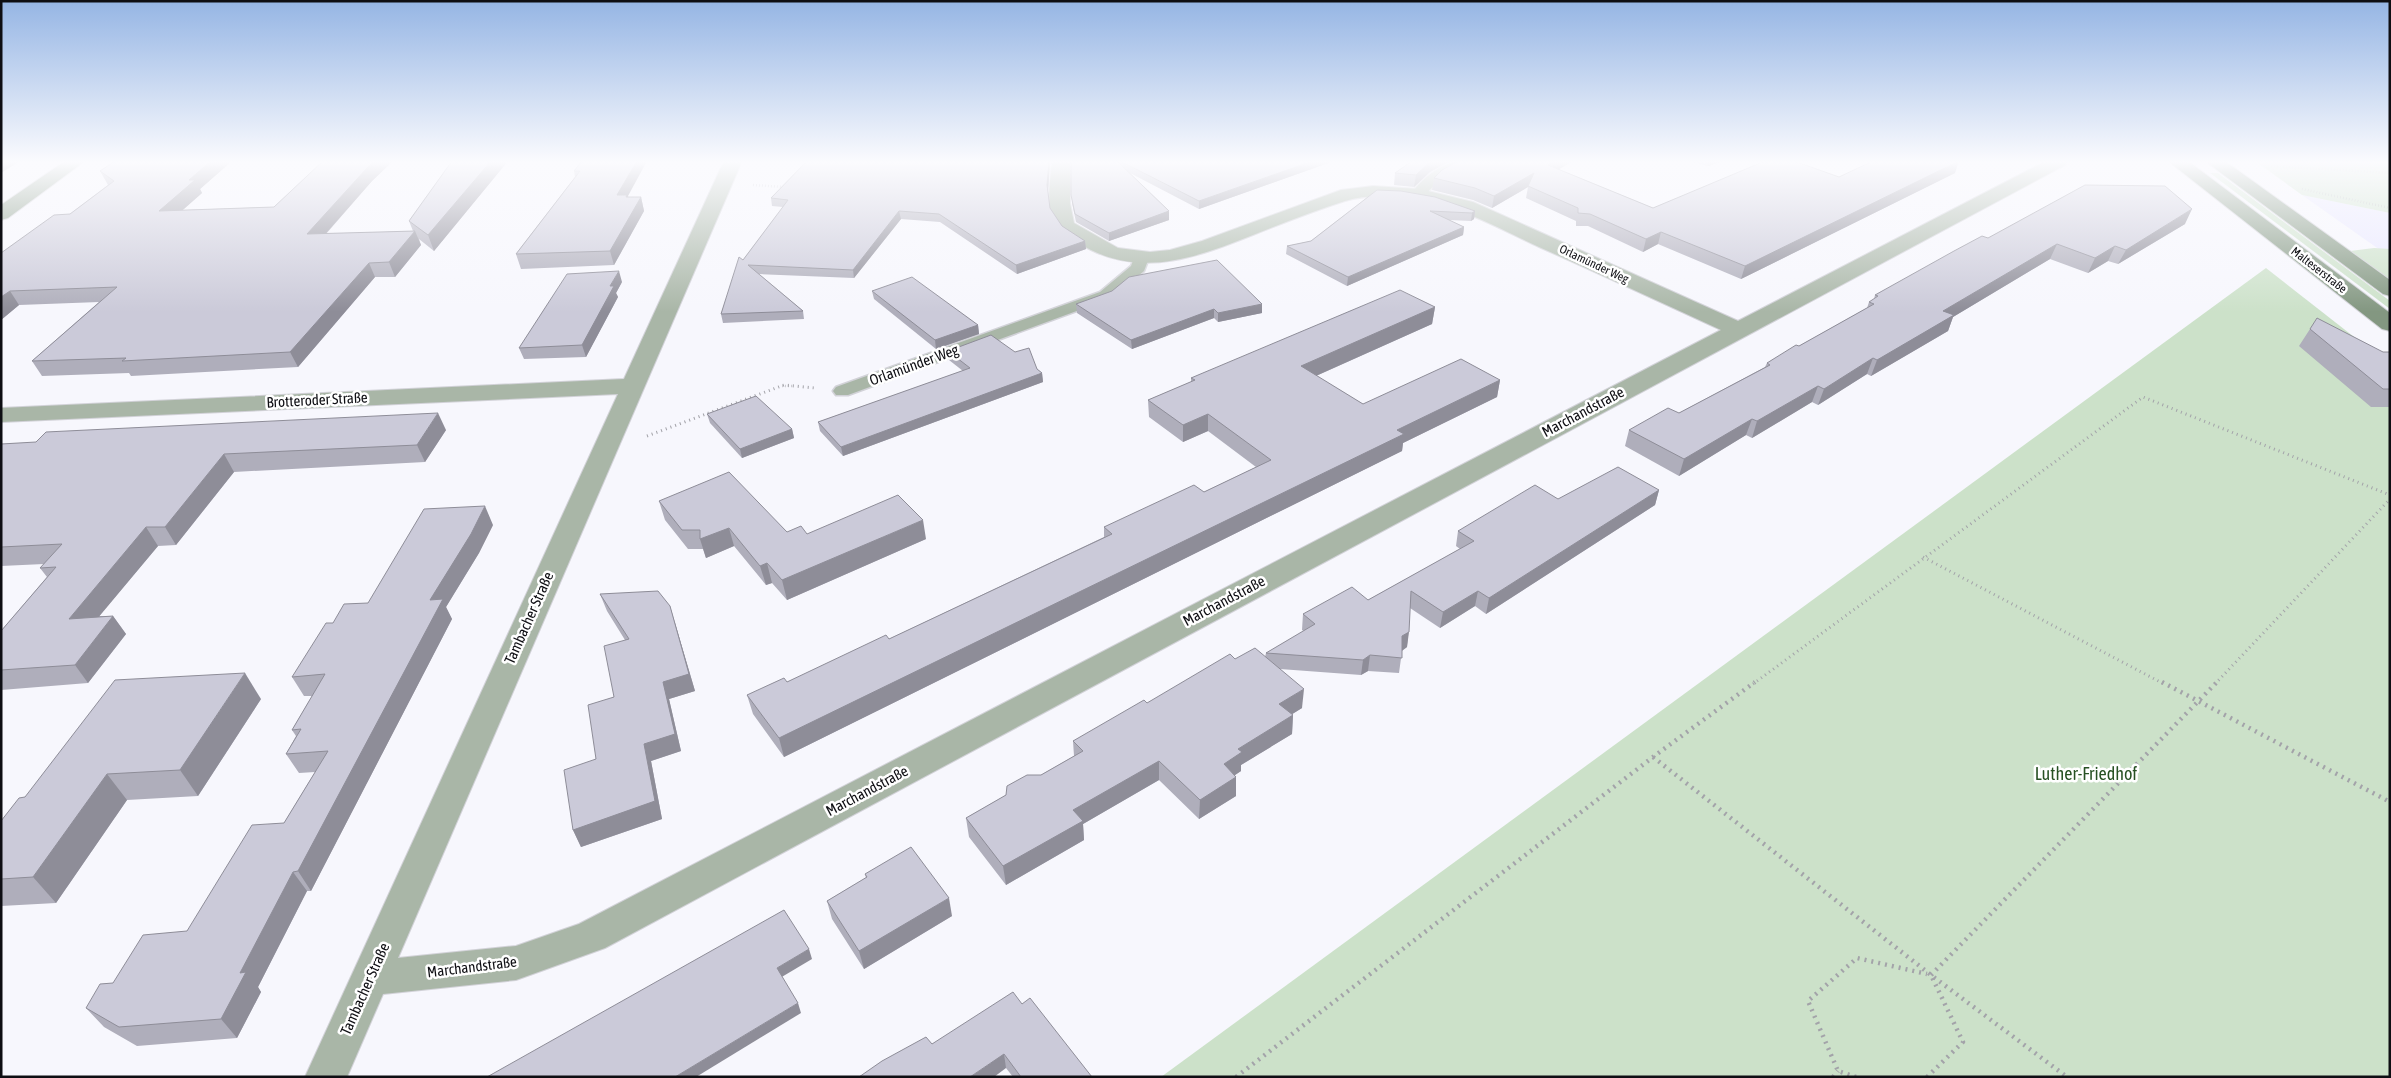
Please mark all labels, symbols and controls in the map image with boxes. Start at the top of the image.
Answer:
street label: Orlamünder Weg [1557,242,1632,287]
street label: Malteserstraße [2289,244,2349,296]
street label: Orlamünder Weg [867,340,961,389]
street label: Marchandstraße [1539,383,1627,440]
street label: Brotteroder Straße [266,388,368,411]
street label: Tambacher Straße [501,569,557,667]
street label: Marchandstraße [1180,572,1268,629]
street label: Marchandstraße [823,762,911,819]
park label: Luther-Friedhof [2035,763,2137,784]
street label: Tambacher Straße [337,940,393,1038]
street label: Marchandstraße [426,953,518,980]

